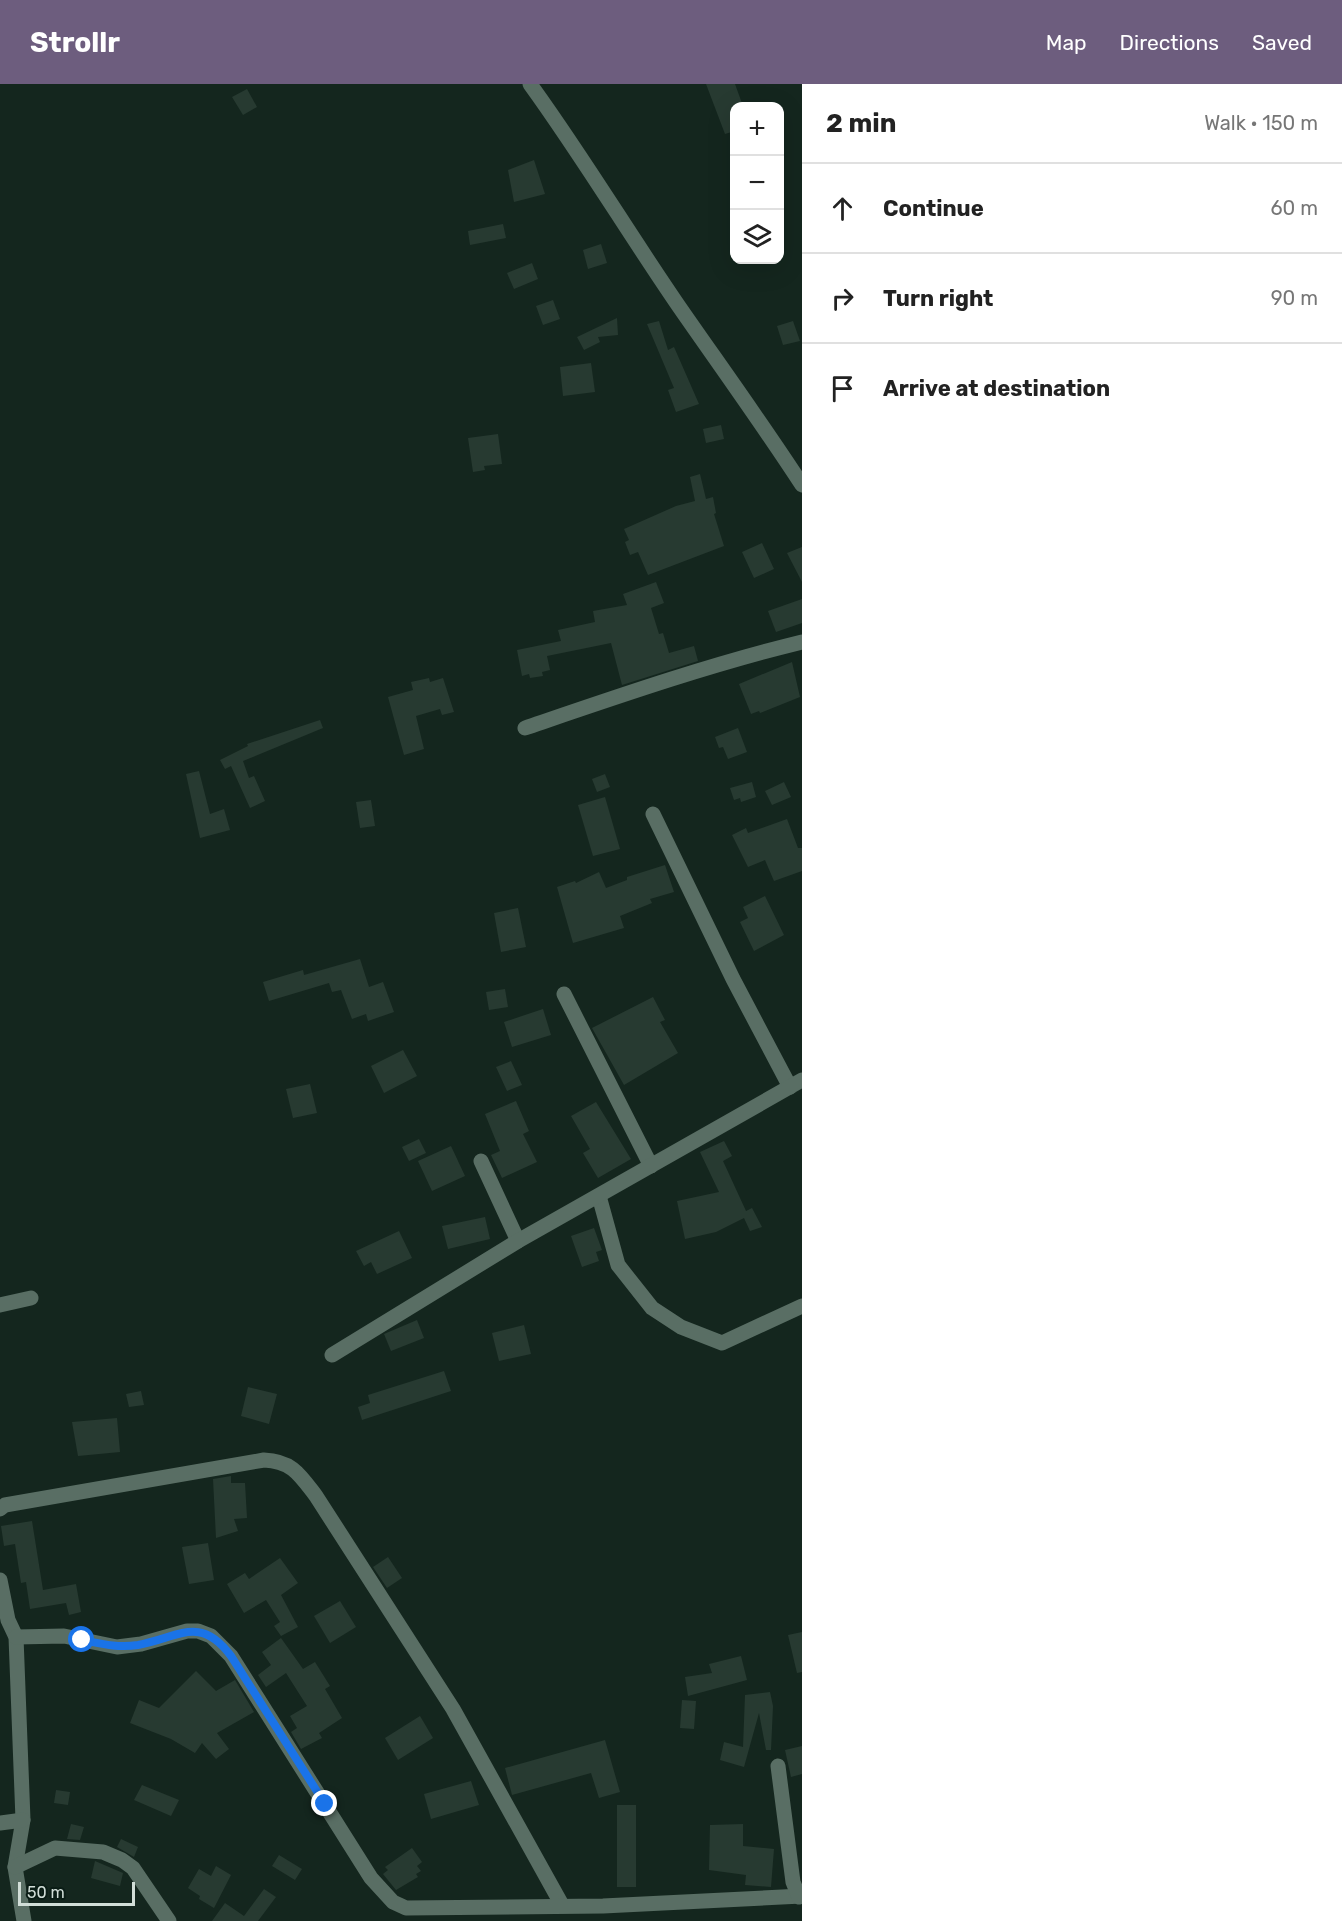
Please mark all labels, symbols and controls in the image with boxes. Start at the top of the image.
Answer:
text: Strollr [30,26,120,59]
text: Map [1046,30,1087,55]
text: Directions [1120,30,1219,55]
text: Saved [1252,30,1312,55]
map controls [730,102,784,264]
button: + [730,102,784,156]
text: 2 min [826,108,896,139]
text: Walk · 150 m [1204,111,1318,135]
button: − [730,156,784,210]
icon: ahead [826,192,859,225]
text: Continue [883,195,984,222]
text: 60 m [1271,196,1318,220]
button: layers [730,210,784,264]
icon: right [826,282,859,315]
text: Turn right [883,285,993,312]
text: 90 m [1271,286,1318,310]
icon: arrive [826,372,859,405]
text: Arrive at destination [883,375,1110,402]
route start [68,1626,94,1652]
route end [311,1790,337,1816]
scale bar [18,1879,135,1906]
text: 50 m [27,1883,65,1902]

